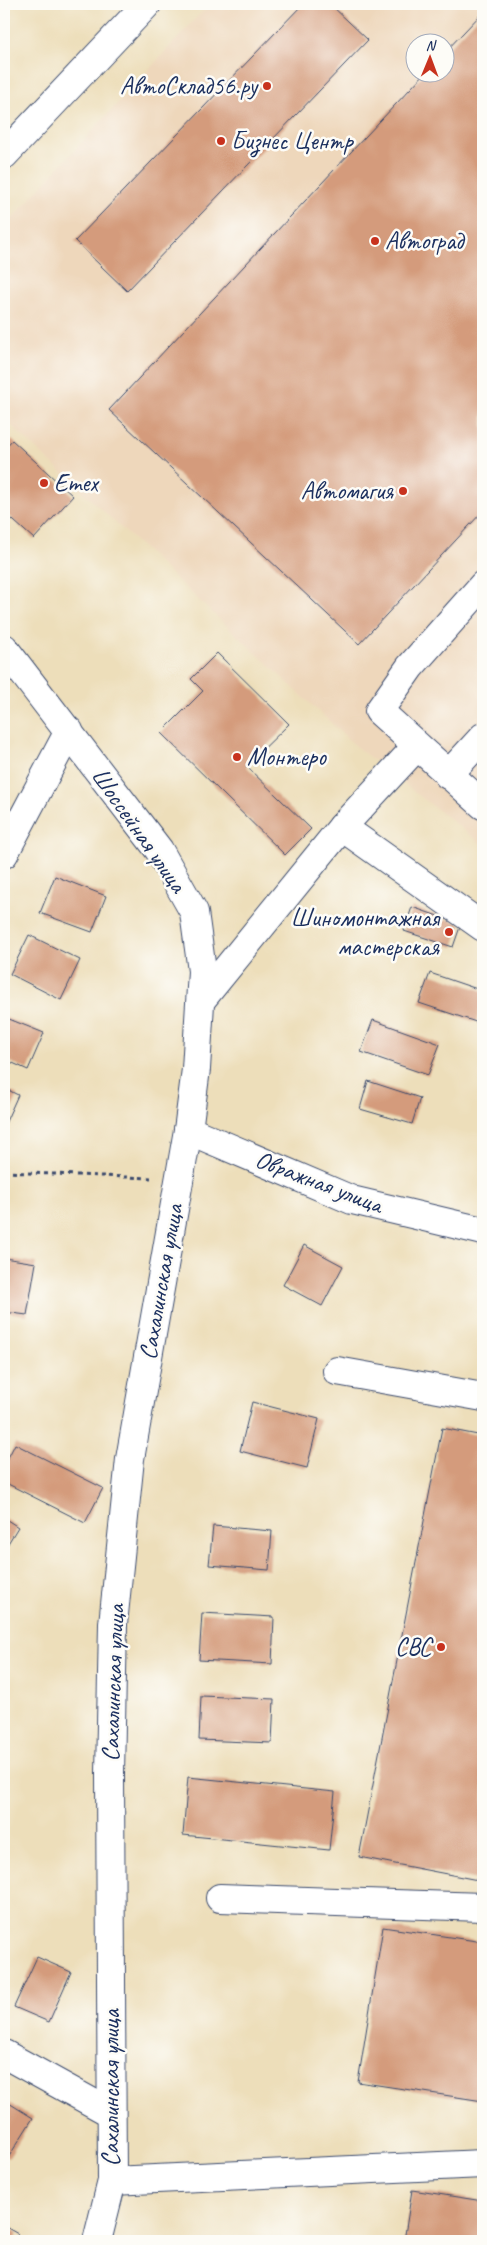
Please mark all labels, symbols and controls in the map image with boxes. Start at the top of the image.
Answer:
north arrow [404,32,454,82]
text: N [426,37,437,54]
place label: АвтоСклад56.ру [120,70,259,102]
marker: АвтоСклад56.ру [261,80,273,92]
place label: Бизнес Центр [231,125,354,158]
marker: Бизнес Центр [215,135,227,147]
place label: Автоград [385,225,465,257]
marker: Автоград [369,235,381,247]
place label: Emex [54,467,100,499]
place label: Автомагия [301,475,394,507]
marker: Emex [38,477,50,489]
marker: Автомагия [397,485,409,497]
place label: Монтеро [247,741,327,773]
marker: Монтеро [231,751,243,763]
street label: Шоссейная улица [84,761,195,900]
place label: Шиномонтажная мастерская [291,902,441,963]
marker: Шиномонтажная мастерская [443,926,455,938]
street label: Овражная улица [251,1143,390,1222]
street label: Сахалинская улица [132,1200,191,1362]
street label: Сахалинская улица [94,1602,132,1762]
place label: СВС [395,1631,434,1663]
marker: СВС [435,1641,447,1653]
street label: Сахалинская улица [95,2007,127,2167]

